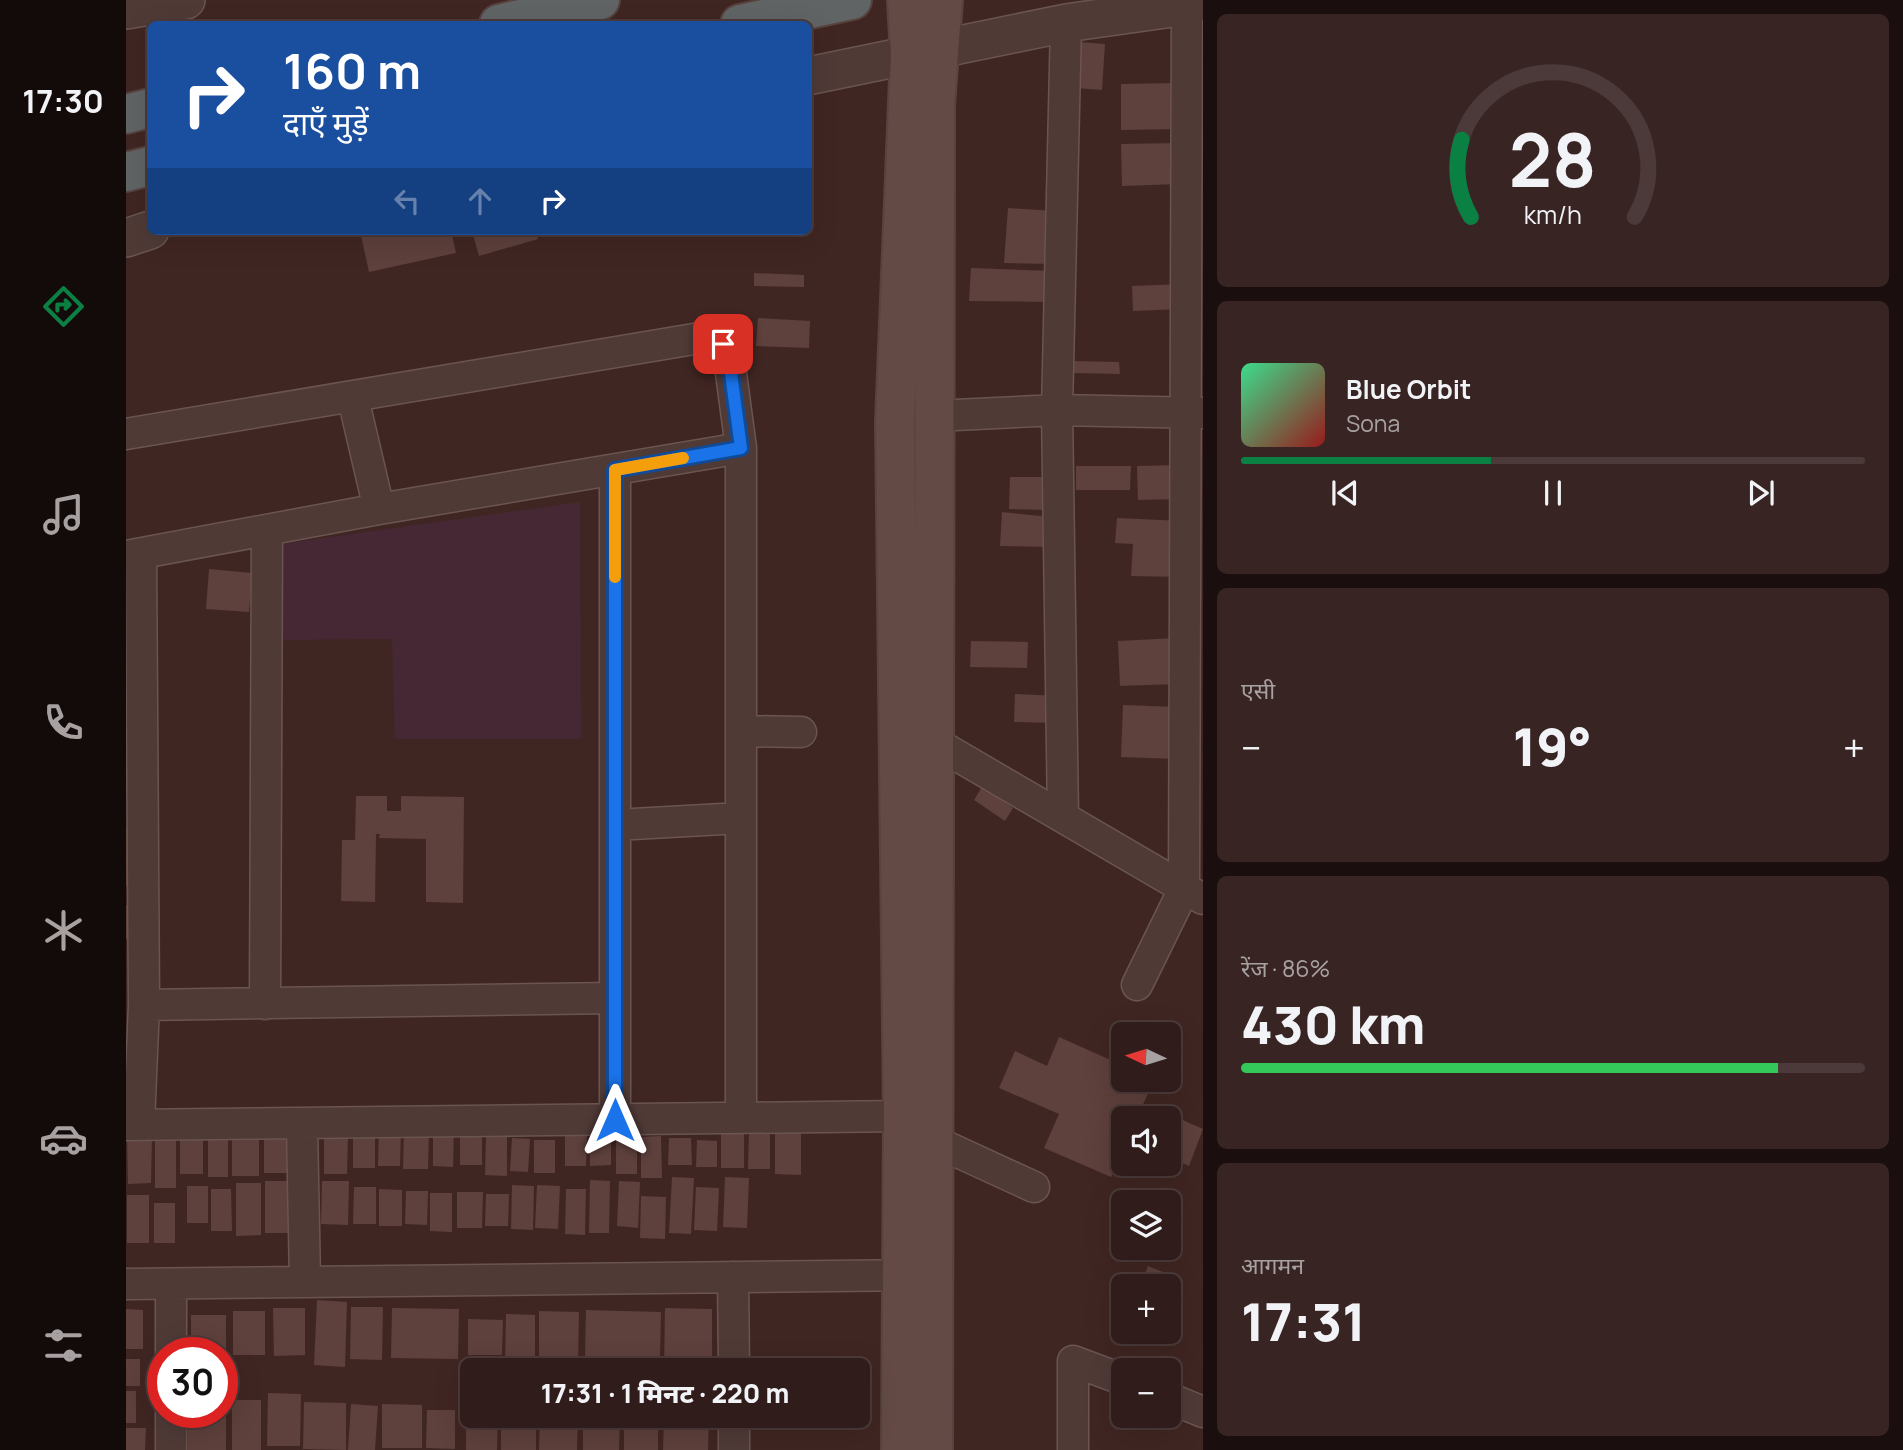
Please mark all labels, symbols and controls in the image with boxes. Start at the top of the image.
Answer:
text: 160 m [283,37,421,104]
icon: right [168,49,259,140]
text: 17:30 [22,79,104,123]
text: दाएँ मुड़ें [283,101,369,145]
text: 28 [1509,109,1597,209]
icon: left [388,182,426,220]
icon: ahead [461,182,499,220]
icon: right [534,182,572,220]
text: km/h [1524,196,1582,231]
icon: directions [39,282,88,331]
pin [693,314,753,374]
icon: arrive [704,325,742,363]
text: Blue Orbit [1346,371,1471,407]
text: Sona [1346,407,1400,439]
icon: previous [1326,474,1364,512]
icon: pause [1534,474,1572,512]
icon: next [1742,474,1780,512]
icon: music [39,490,88,539]
text: एसी [1241,674,1275,706]
icon: phone [39,698,88,747]
text: 19° [1513,711,1592,782]
text: − [1241,721,1262,773]
text: + [1843,721,1865,773]
icon: climate [39,906,88,955]
text: रेंज · 86% [1241,952,1330,984]
text: 430 km [1241,989,1426,1060]
north arrow [1111,1022,1181,1092]
map controls [1111,1022,1181,1428]
position arrow [578,1083,652,1157]
button: sound [1111,1106,1181,1176]
icon: car [39,1114,88,1163]
button: layers [1111,1190,1181,1260]
text: आगमन [1241,1249,1304,1281]
button: + [1111,1274,1181,1344]
text: 17:31 [1241,1286,1366,1357]
icon: filters [39,1321,88,1370]
speed limit sign: 30 [147,1337,238,1428]
button: − [1111,1358,1181,1428]
text: 17:31 · 1 मिनट · 220 m [541,1375,789,1411]

